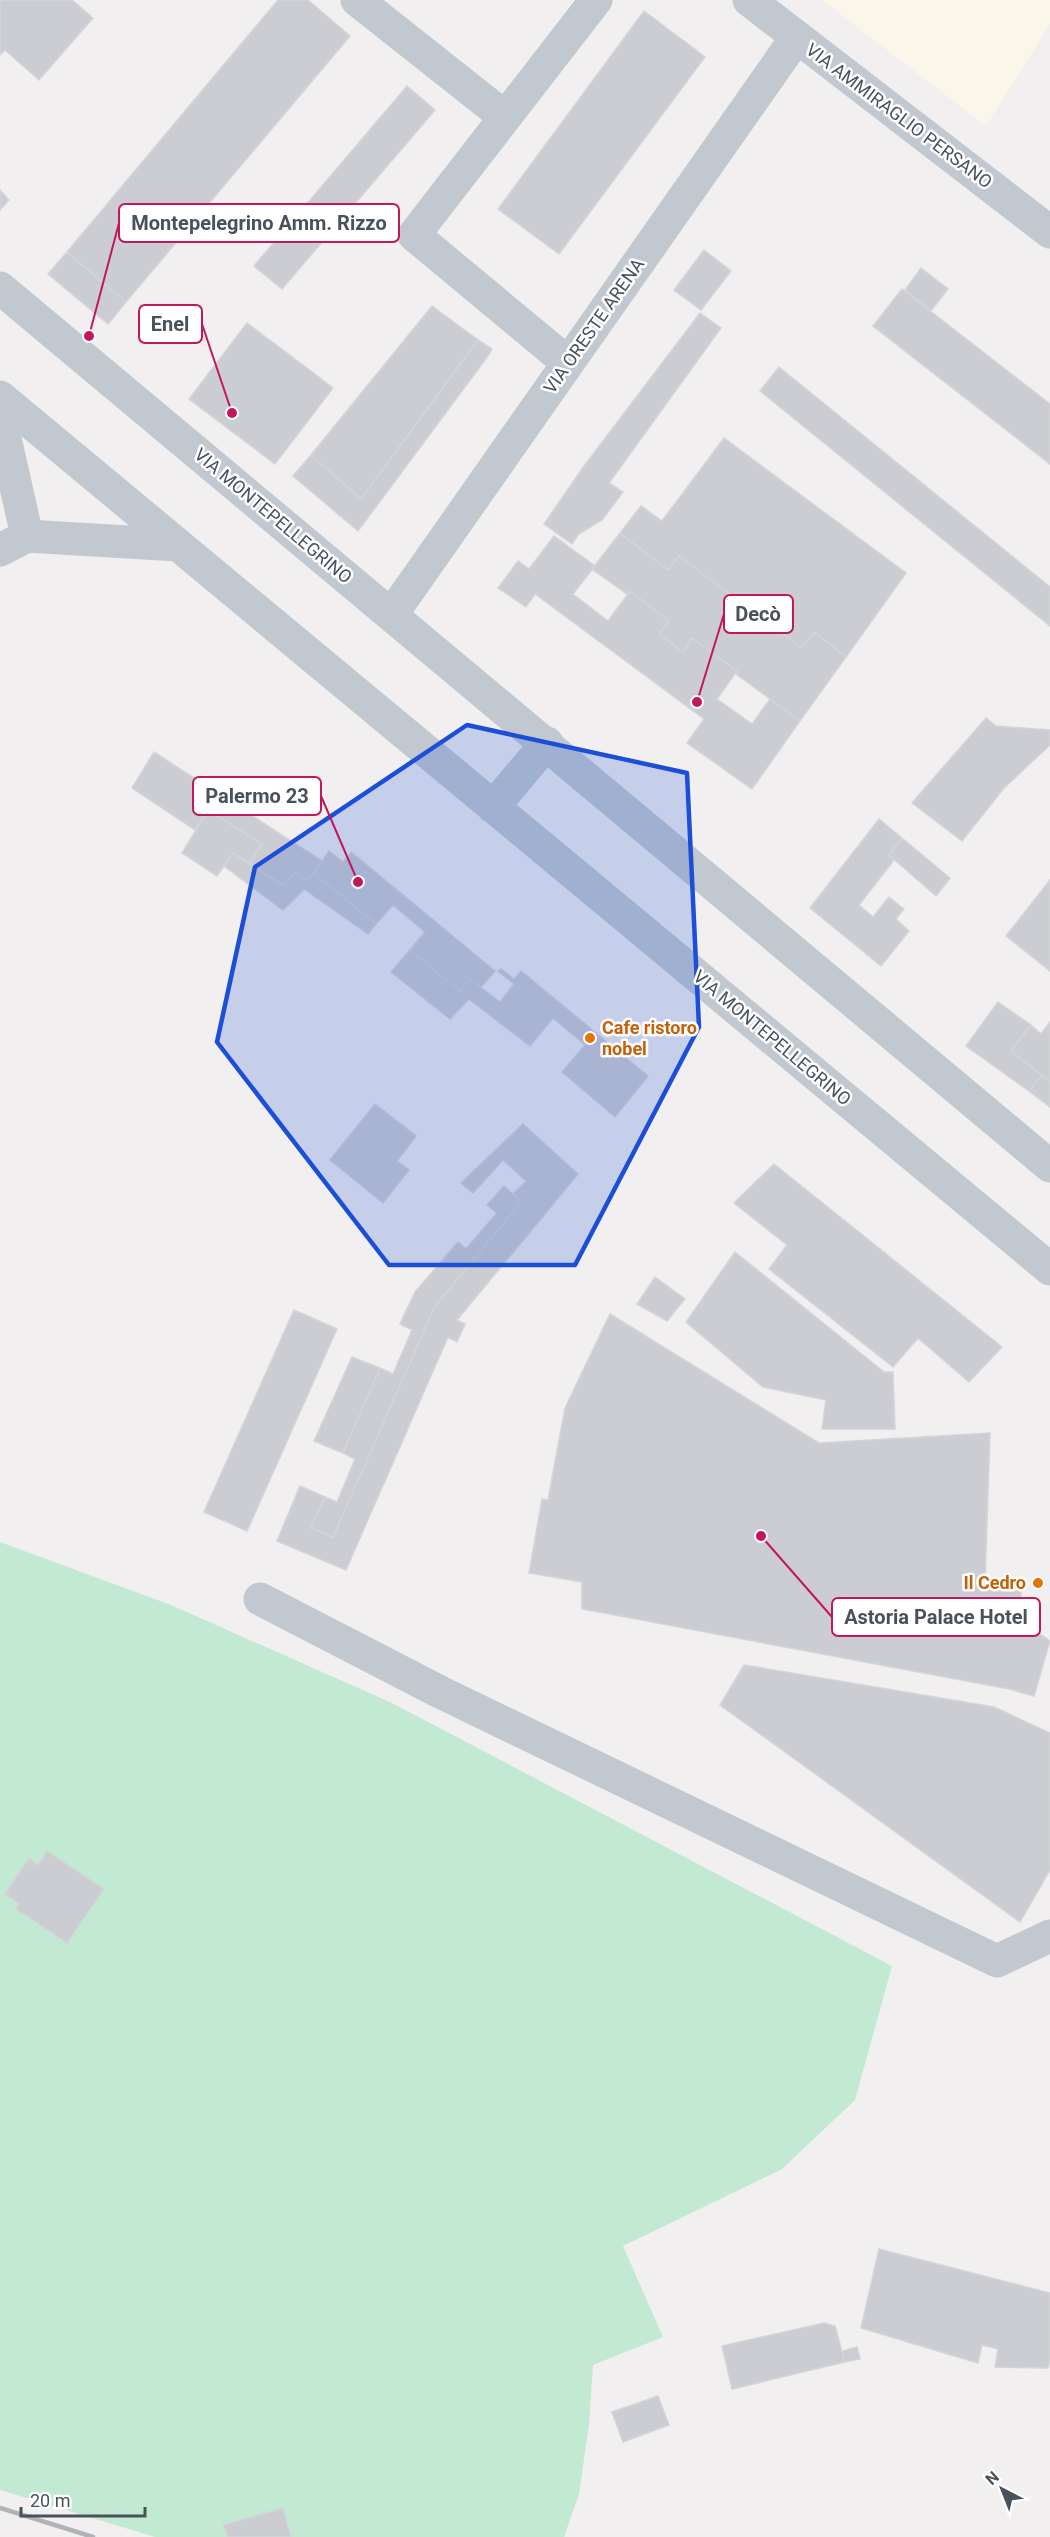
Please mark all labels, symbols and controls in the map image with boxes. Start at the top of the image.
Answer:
street label: VIA AMMIRAGLIO PERSANO [802,39,996,192]
callout: Montepelegrino Amm. Rizzo [119,204,399,242]
text: Montepelegrino Amm. Rizzo [131,211,387,235]
street label: VIA ORESTE ARENA [539,254,648,397]
callout: Enel [139,305,202,343]
text: Enel [151,312,189,336]
street label: VIA MONTEPELLEGRINO [190,444,356,588]
callout: Decò [724,595,793,633]
text: Decò [735,602,781,626]
callout: Palermo 23 [193,777,321,815]
text: Palermo 23 [205,784,309,808]
street label: VIA MONTEPELLEGRINO [689,966,855,1110]
place label: Cafe ristoro nobel [602,1017,697,1059]
marker: Cafe ristoro nobel [583,1031,597,1045]
place label: Il Cedro [963,1572,1026,1593]
marker: Il Cedro [1031,1576,1045,1590]
callout: Astoria Palace Hotel [832,1598,1040,1636]
text: Astoria Palace Hotel [844,1605,1028,1629]
north arrow [972,2459,1032,2519]
text: N [982,2467,1003,2489]
scale bar [21,2480,146,2518]
text: 20 m [30,2490,70,2511]

